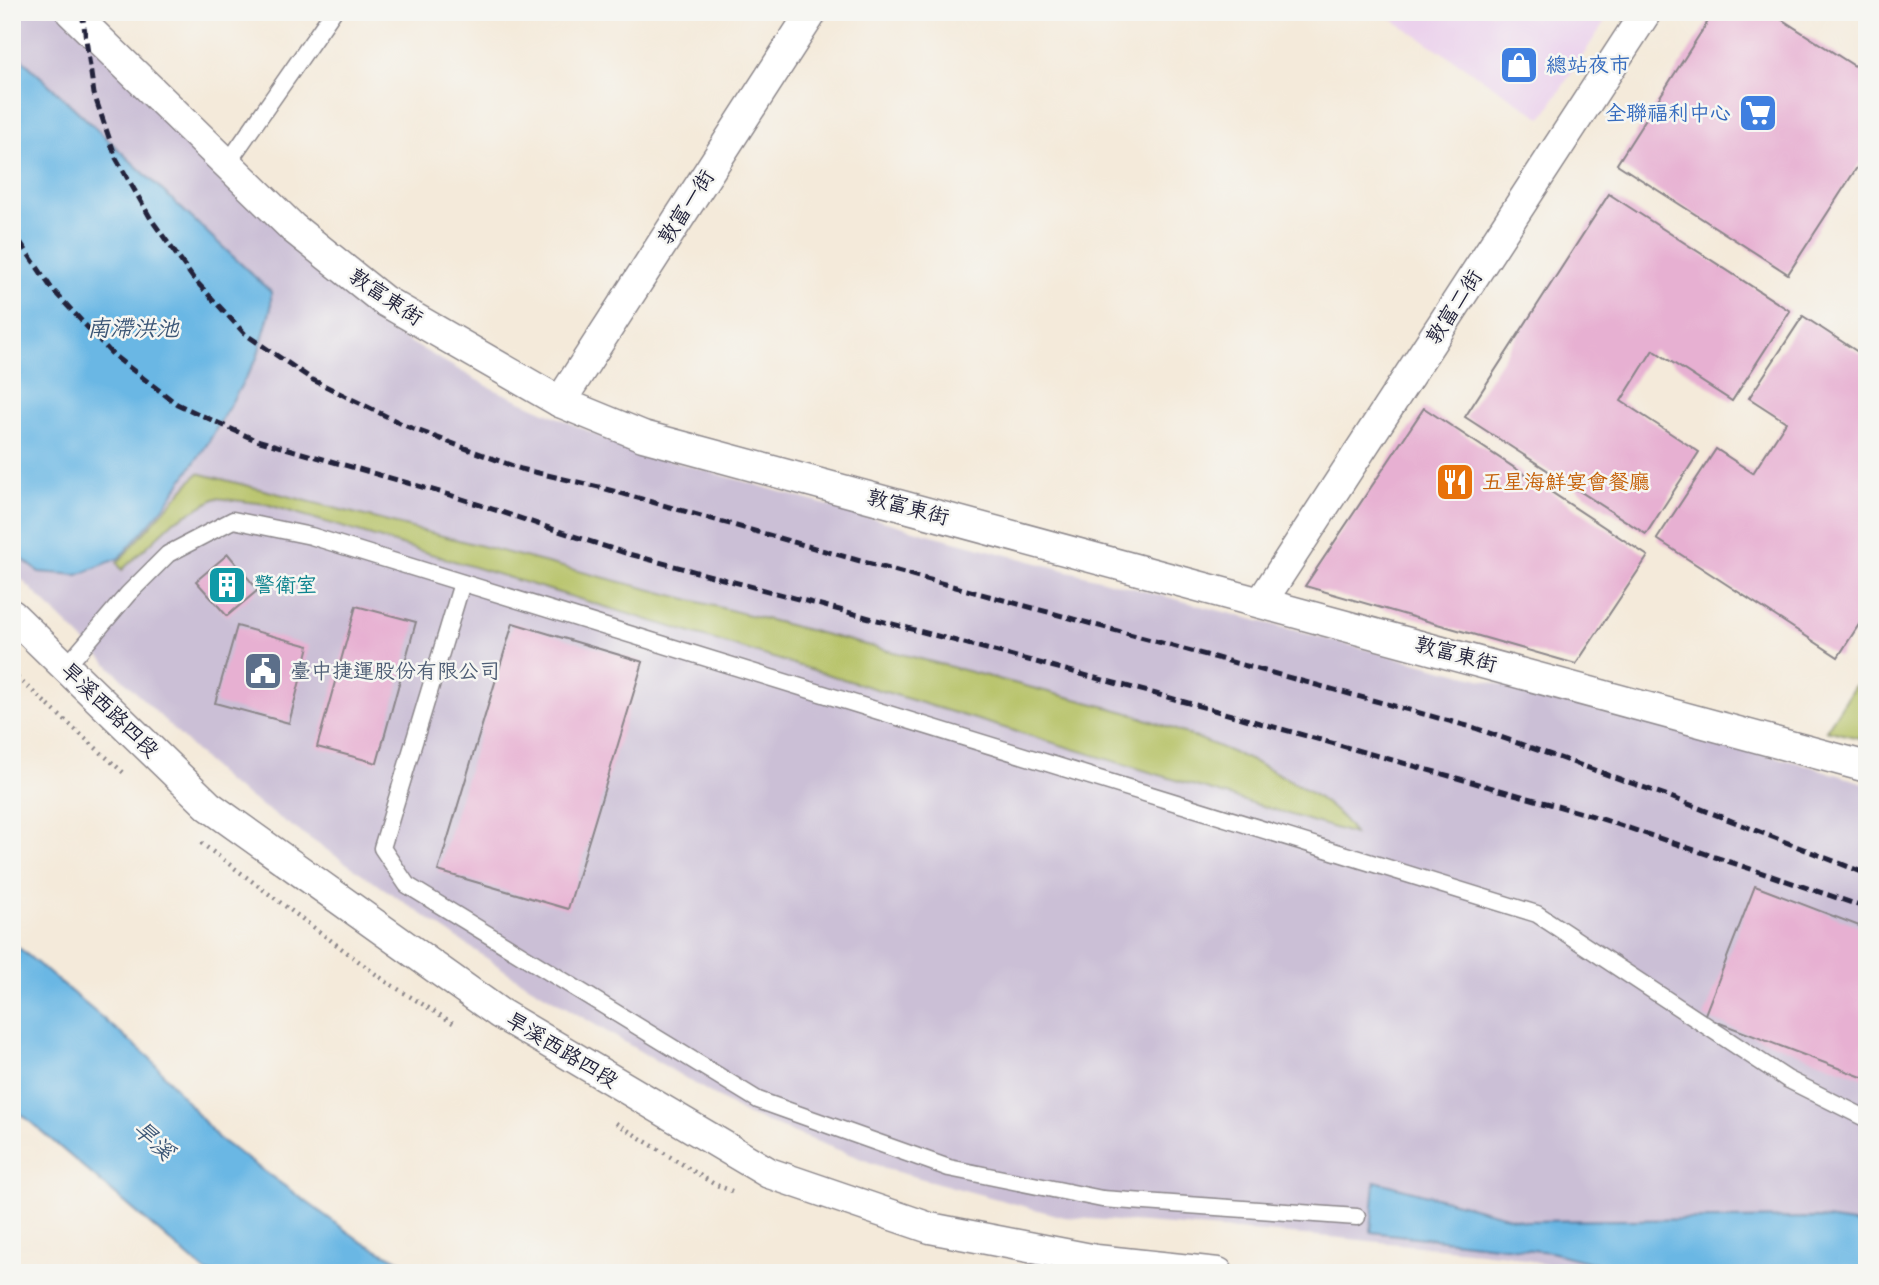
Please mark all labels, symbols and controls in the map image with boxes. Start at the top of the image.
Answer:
shop icon: 總站夜市 [1498,44,1540,86]
place label: 總站夜市 [1546,52,1630,79]
supermarket icon: 全聯福利中心 [1737,92,1779,134]
place label: 全聯福利中心 [1605,100,1731,127]
street label: 敦富一街 [652,165,721,250]
street label: 敦富東街 [343,263,428,332]
street label: 敦富二街 [1420,265,1489,350]
water label: 南滯洪池 [87,314,180,343]
restaurant icon: 五星海鮮宴會餐廳 [1434,461,1476,503]
place label: 五星海鮮宴會餐廳 [1482,469,1650,496]
street label: 敦富東街 [864,484,952,531]
building icon: 警衛室 [206,564,248,606]
place label: 警衛室 [254,572,317,599]
street label: 敦富東街 [1412,631,1500,678]
public building icon: 臺中捷運股份有限公司 [242,650,284,692]
street label: 旱溪西路四段 [55,657,164,764]
place label: 臺中捷運股份有限公司 [290,658,500,685]
street label: 旱溪西路四段 [501,1006,623,1094]
water label: 旱溪 [127,1114,182,1168]

